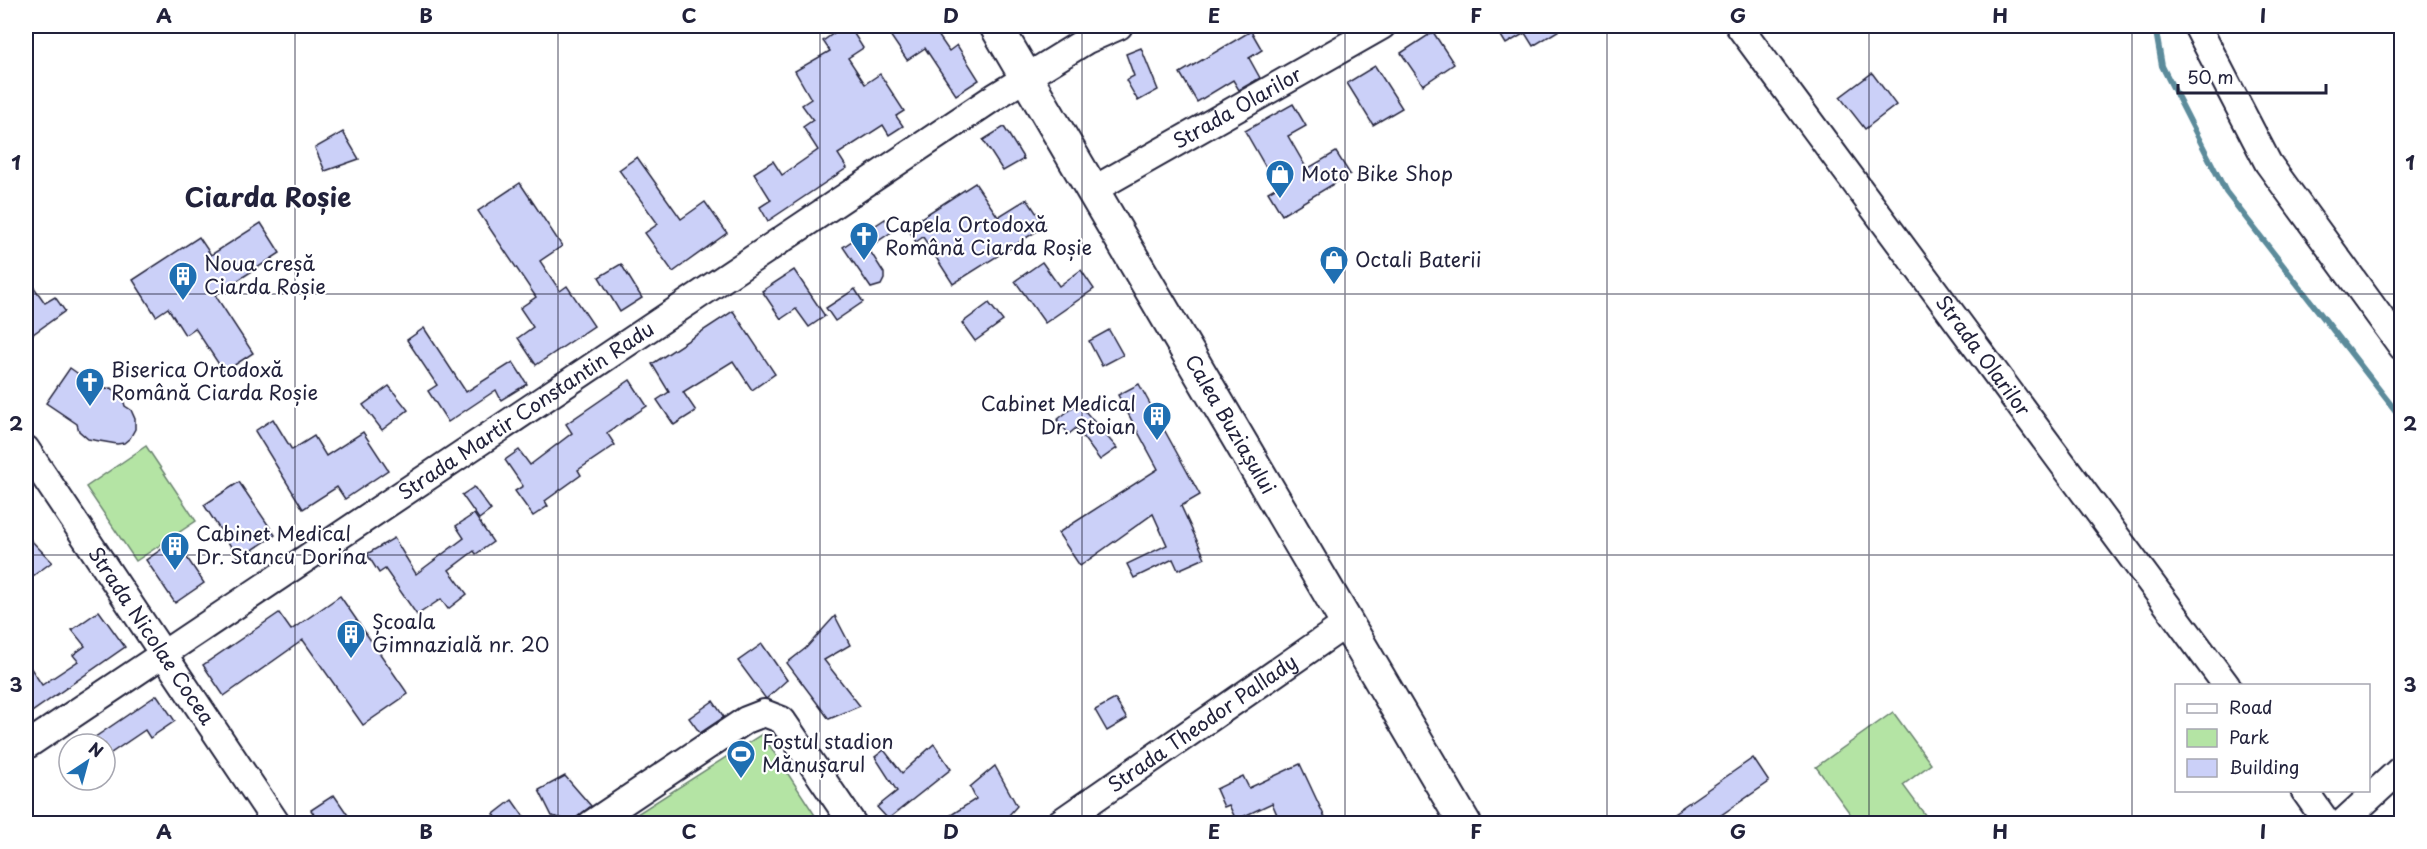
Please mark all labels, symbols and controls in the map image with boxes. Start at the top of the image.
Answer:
text: A [156,0,172,30]
text: B [419,0,433,30]
text: C [681,0,697,30]
text: D [943,0,959,30]
text: E [1208,0,1220,30]
text: F [1470,0,1482,30]
text: G [1730,0,1746,30]
text: H [1992,0,2008,30]
text: I [2260,0,2266,30]
scale bar [2178,57,2326,95]
street label: Strada Olarilor [1167,58,1307,156]
text: 50 m [2187,63,2234,90]
text: 1 [11,147,21,177]
text: 1 [2405,147,2415,177]
shop icon: Moto Bike Shop [1264,158,1296,200]
place label: Moto Bike Shop [1301,158,1453,188]
district label: Ciarda Roșie [185,177,351,216]
place label: Capela Ortodoxă Română Ciarda Roșie [885,209,1092,262]
church icon: Capela Ortodoxă Română Ciarda Roșie [848,220,880,262]
shop icon: Octali Baterii [1318,244,1350,286]
place label: Octali Baterii [1355,244,1481,274]
place label: Noua creșă Ciarda Roșie [204,248,326,301]
building icon: Noua creșă Ciarda Roșie [167,260,199,302]
street label: Strada Olarilor [1929,288,2039,422]
street label: Strada Martir Constantin Radu [392,313,660,507]
street label: Calea Buziașului [1178,348,1284,499]
place label: Biserica Ortodoxă Română Ciarda Roșie [111,354,318,407]
church icon: Biserica Ortodoxă Română Ciarda Roșie [74,366,106,408]
place label: Cabinet Medical Dr. Stoian [981,388,1136,441]
building icon: Cabinet Medical Dr. Stoian [1141,400,1173,442]
text: 2 [9,408,23,438]
text: 2 [2403,408,2417,438]
place label: Cabinet Medical Dr. Stancu Dorina [196,518,367,571]
building icon: Cabinet Medical Dr. Stancu Dorina [159,530,191,572]
street label: Strada Nicolae Cocea [81,540,223,731]
place label: Școala Gimnazială nr. 20 [372,606,549,659]
building icon: Școala Gimnazială nr. 20 [335,618,367,660]
street label: Strada Theodor Pallady [1101,646,1303,799]
text: 3 [9,669,23,699]
text: 3 [2403,669,2417,699]
legend [2175,684,2370,792]
text: Road [2229,693,2273,720]
text: Park [2229,723,2269,750]
place label: Fostul stadion Mănușarul [762,726,894,779]
north arrow [57,732,117,792]
text: N [84,736,109,762]
sports icon: Fostul stadion Mănușarul [725,738,757,780]
text: Building [2229,753,2299,780]
text: A [156,816,172,846]
text: B [419,816,433,846]
text: C [681,816,697,846]
text: D [943,816,959,846]
text: E [1208,816,1220,846]
text: F [1470,816,1482,846]
text: G [1730,816,1746,846]
text: H [1992,816,2008,846]
text: I [2260,816,2266,846]

